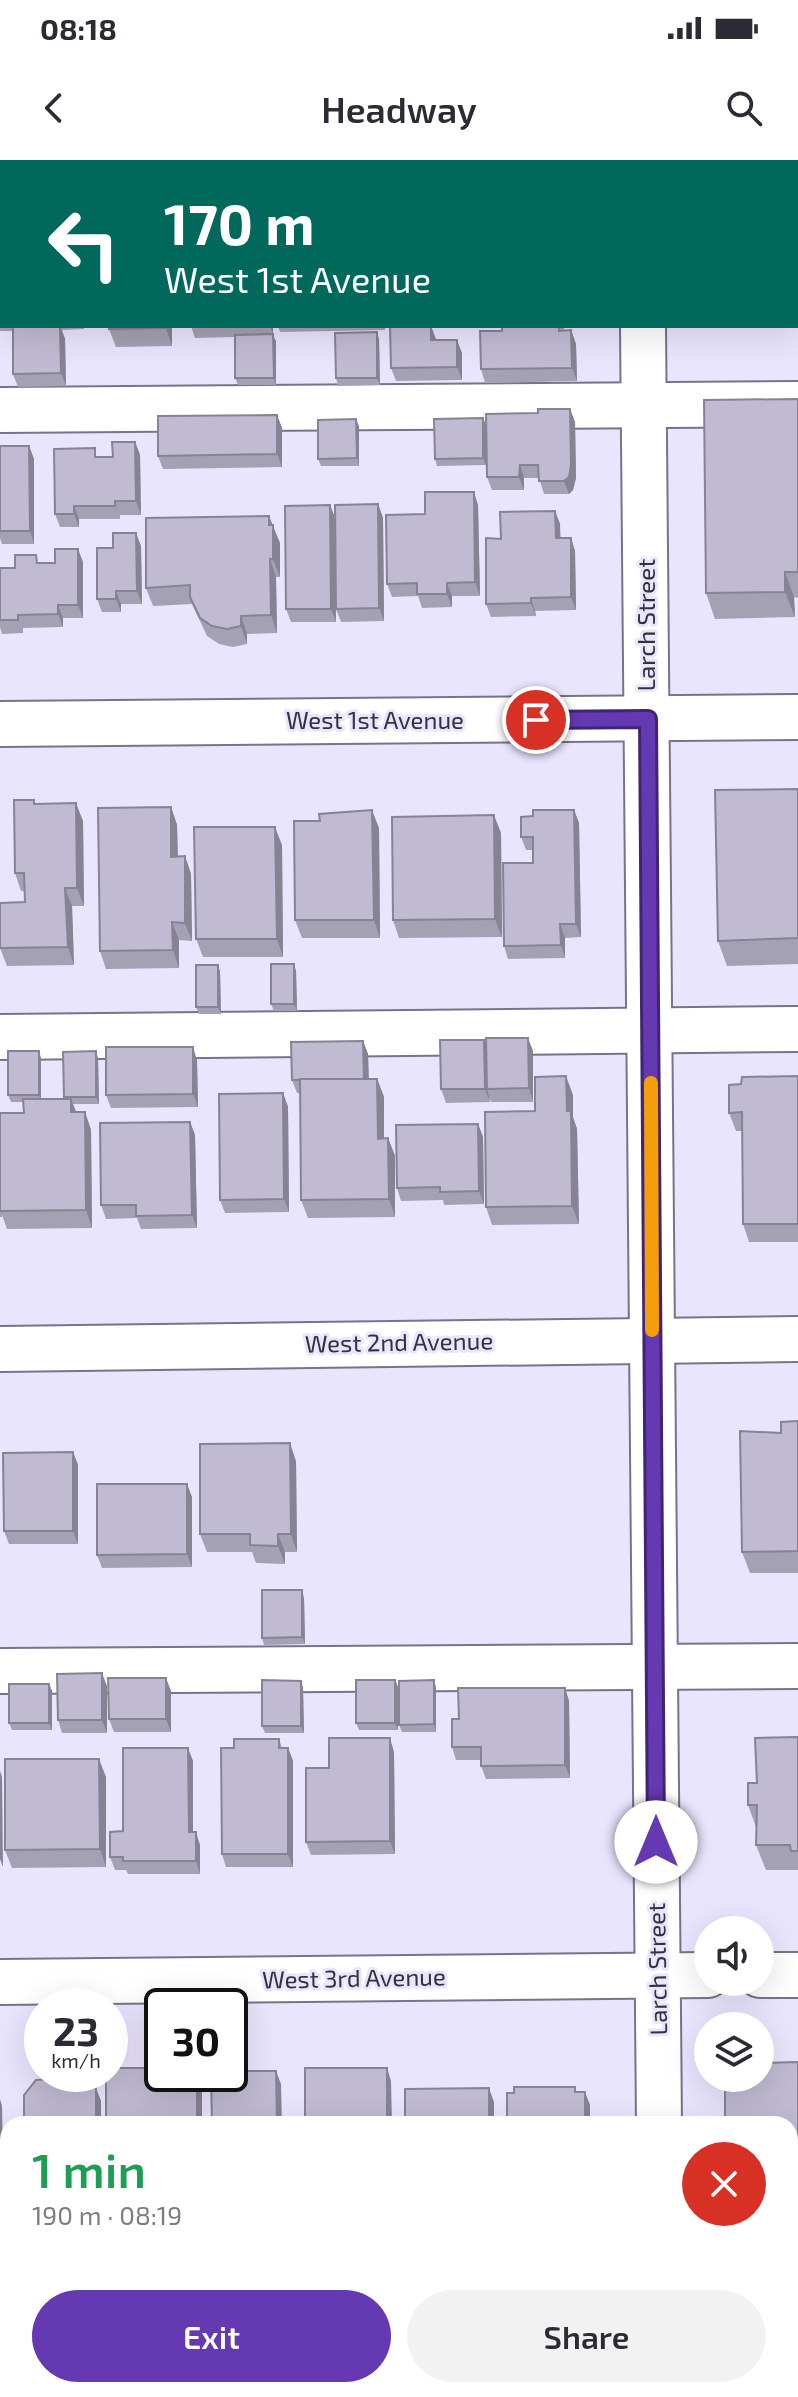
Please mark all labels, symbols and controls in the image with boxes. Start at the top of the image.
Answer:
text: 08:18 [40,10,117,46]
icon: back [32,86,76,130]
icon: search [722,86,766,130]
text: Headway [321,87,477,130]
text: 170 m [164,189,315,256]
icon: left [32,192,136,296]
text: West 1st Avenue [164,257,431,300]
street label: Larch Street [631,559,660,691]
pin [502,686,570,754]
icon: arrive [514,698,558,742]
street label: West 1st Avenue [286,705,464,734]
street label: West 2nd Avenue [305,1325,493,1358]
position arrow [614,1800,698,1884]
street label: Larch Street [641,1903,672,2036]
map controls [694,1916,774,2092]
button: sound [694,1916,774,1996]
street label: West 3rd Avenue [262,1961,446,1994]
speed limit sign: 30 [144,1988,248,2092]
text: 23 [53,2006,99,2054]
button: layers [694,2012,774,2092]
text: km/h [51,2048,101,2072]
text: 1 min [32,2140,146,2198]
button: close [682,2142,766,2226]
text: 190 m · 08:19 [32,2199,182,2230]
button: Exit [32,2290,391,2382]
button: Share [407,2290,766,2382]

